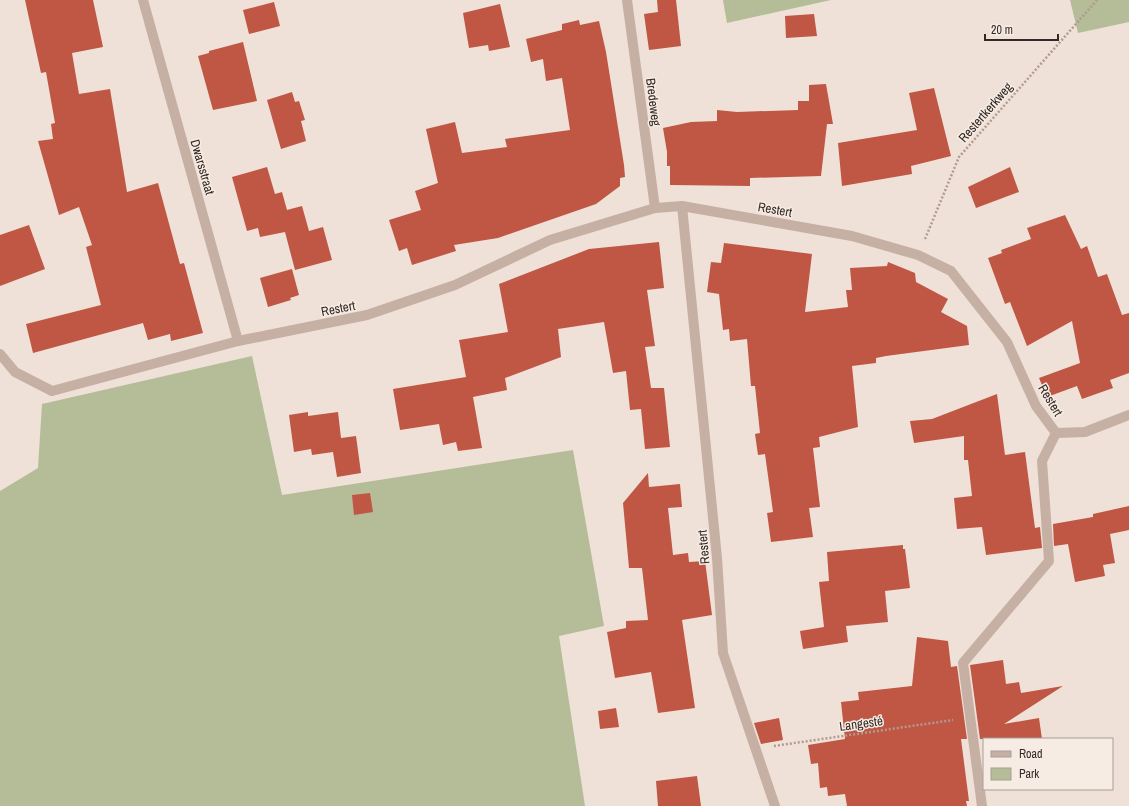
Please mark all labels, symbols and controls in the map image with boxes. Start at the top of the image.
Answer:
scale bar [985,16,1058,42]
text: 20 m [991,22,1013,38]
street label: Bredeweg [642,77,665,127]
street label: Restertkerkweg [955,79,1016,146]
street label: Dwarsstraat [187,137,219,197]
street label: Restert [757,198,793,221]
street label: Restert [320,297,357,320]
street label: Restert [1034,381,1067,419]
street label: Restert [694,529,713,565]
street label: Langesté [838,712,884,735]
legend [983,738,1113,790]
text: Road [1019,746,1043,762]
text: Park [1019,766,1039,782]

